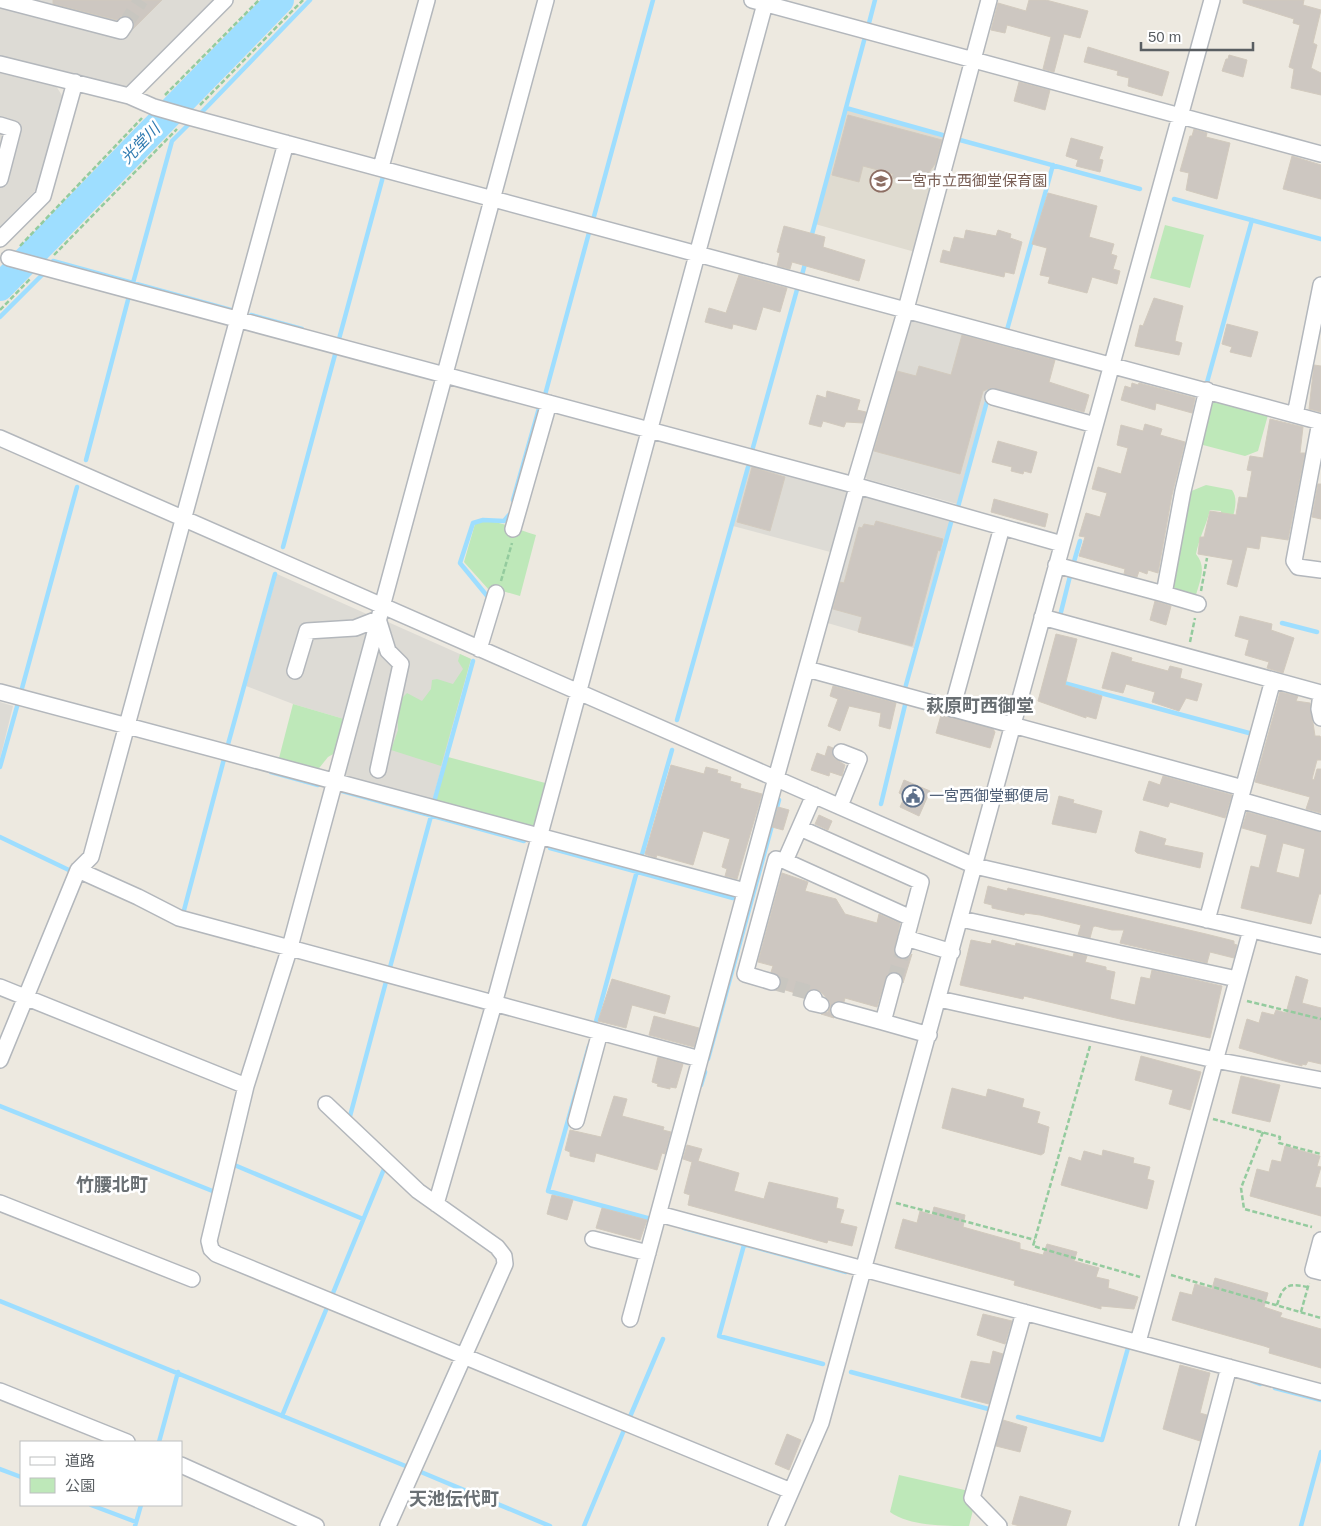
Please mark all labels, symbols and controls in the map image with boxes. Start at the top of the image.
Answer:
scale bar [1141,20,1254,52]
text: 50 m [1148,28,1181,45]
water label: 光堂川 [118,119,165,167]
school or university icon: 一宮市立西御堂保育園 [869,169,893,193]
place label: 一宮市立西御堂保育園 [897,172,1047,189]
district label: 萩原町西御堂 [926,696,1034,716]
public building icon: 一宮西御堂郵便局 [901,784,925,808]
place label: 一宮西御堂郵便局 [929,787,1049,804]
district label: 竹腰北町 [76,1175,148,1195]
legend [20,1441,182,1506]
text: 道路 [65,1452,95,1469]
text: 公園 [65,1477,95,1494]
district label: 天池伝代町 [409,1489,499,1509]

